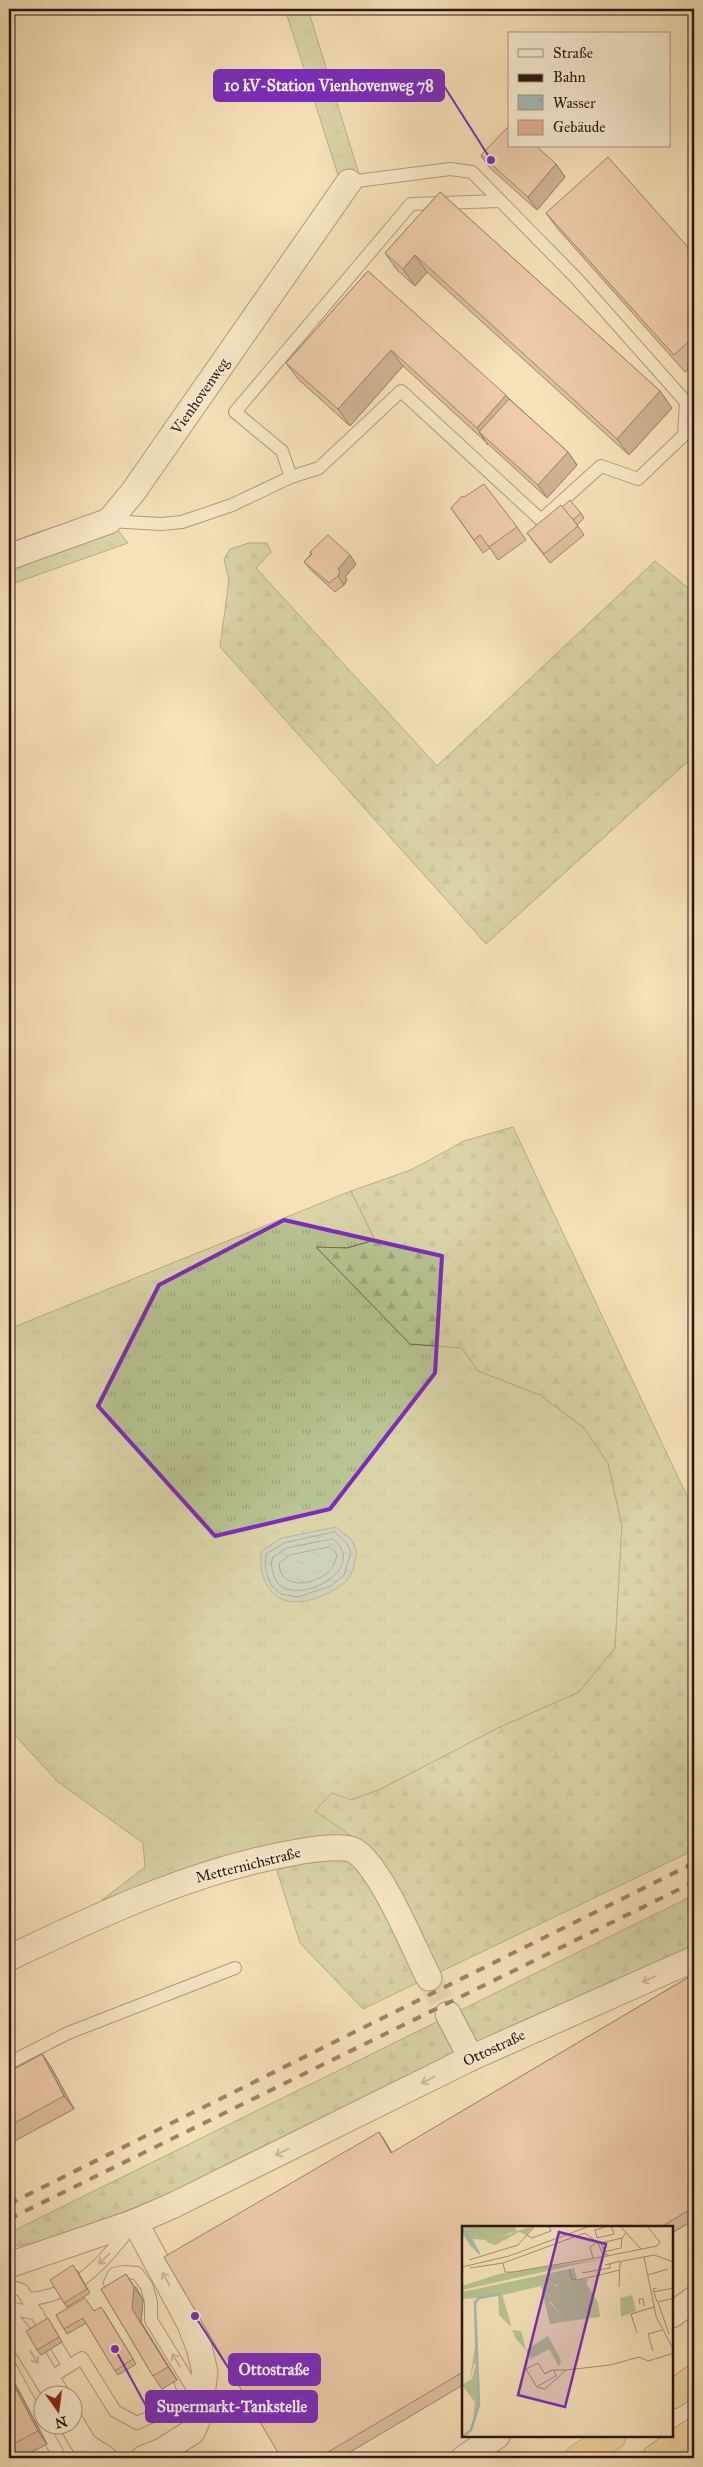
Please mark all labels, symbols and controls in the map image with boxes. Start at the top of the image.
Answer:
legend [508,32,670,148]
text: Straße [553,44,593,62]
text: Bahn [553,68,586,86]
callout: 10 kV-Station Vienhovenweg 78 [214,70,444,101]
text: 10 kV-Station Vienhovenweg 78 [224,76,434,96]
text: Wasser [553,94,596,112]
text: Gebäude [553,118,606,136]
street label: Vienhovenweg [167,354,233,438]
street label: Metternichstraße [194,1843,302,1887]
one-way arrow [642,1975,657,1984]
street label: Ottostraße [460,2026,528,2070]
one-way arrow [420,2075,435,2085]
one-way arrow [275,2148,290,2157]
inset map [462,2226,673,2437]
one-way arrow [98,2253,110,2265]
one-way arrow [161,2272,171,2287]
one-way arrow [29,2350,39,2364]
one-way arrow [171,2353,181,2367]
callout: Ottostraße [229,2354,320,2385]
text: Ottostraße [239,2360,310,2379]
north arrow [32,2384,82,2434]
callout: Supermarkt-Tankstelle [146,2391,317,2422]
text: Supermarkt-Tankstelle [157,2397,308,2417]
text: N [53,2412,69,2432]

